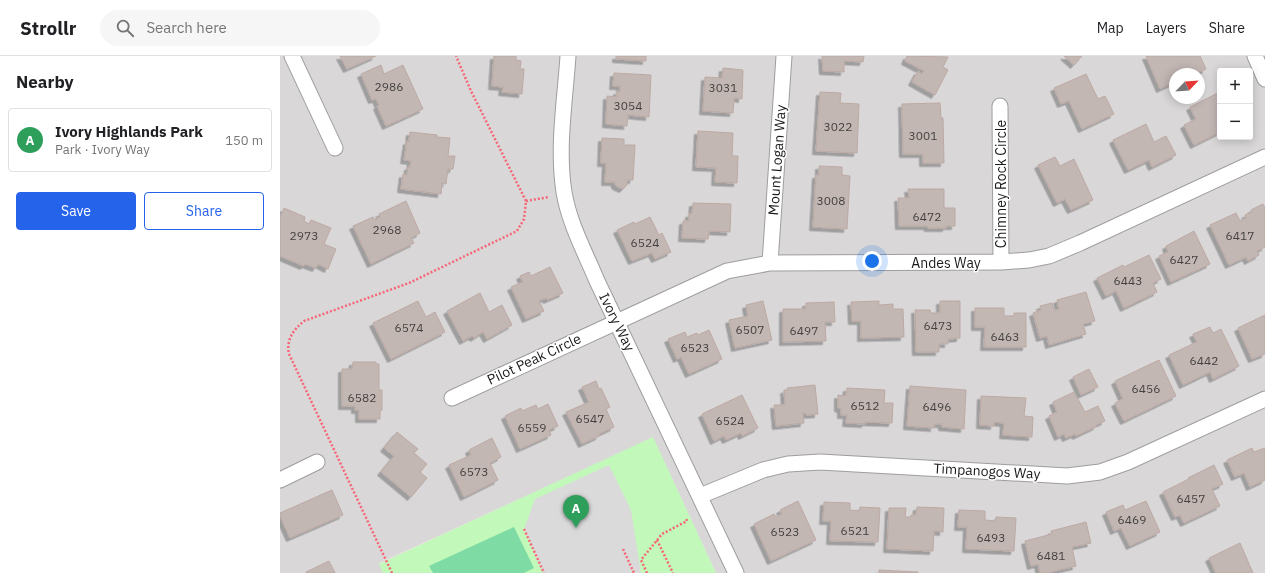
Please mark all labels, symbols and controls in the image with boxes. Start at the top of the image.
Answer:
search box [100,10,380,46]
text: Strollr [20,16,76,40]
icon: search [114,17,136,39]
text: Search here [146,18,227,37]
text: Map [1097,19,1124,37]
text: Layers [1146,19,1187,37]
text: Share [1209,19,1245,37]
north arrow [1169,68,1205,104]
map controls [1217,68,1253,140]
button: + [1217,68,1253,104]
text: Nearby [16,71,74,93]
house number: 2986 [375,79,403,94]
house number: 3031 [709,80,737,95]
house number: 3054 [614,98,642,113]
street label: Mount Logan Way [764,104,790,216]
button: − [1217,104,1253,140]
house number: 3022 [824,119,852,134]
street label: Chimney Rock Circle [992,120,1010,248]
text: Ivory Highlands Park [55,122,203,141]
house number: 3001 [909,128,937,143]
text: A [26,132,34,149]
text: 150 m [225,132,263,149]
text: Park · Ivory Way [55,141,150,158]
button: Save [16,192,136,230]
button: Share [144,192,264,230]
house number: 3008 [817,193,845,208]
house number: 6472 [913,209,941,224]
house number: 2968 [373,222,401,237]
house number: 2973 [290,228,318,243]
house number: 6417 [1226,228,1254,243]
house number: 6524 [631,235,659,250]
your location [862,251,882,271]
house number: 6427 [1170,252,1198,267]
street label: Andes Way [911,254,981,272]
house number: 6443 [1114,273,1142,288]
street label: Ivory Way [595,290,639,354]
house number: 6473 [924,318,952,333]
house number: 6574 [395,320,423,335]
house number: 6507 [736,322,764,337]
house number: 6497 [790,323,818,338]
street label: Pilot Peak Circle [484,329,584,389]
house number: 6463 [991,329,1019,344]
house number: 6523 [681,340,709,355]
house number: 6442 [1190,353,1218,368]
house number: 6456 [1132,381,1160,396]
house number: 6582 [348,390,376,405]
house number: 6512 [851,398,879,413]
house number: 6496 [923,399,951,414]
house number: 6547 [576,411,604,426]
house number: 6524 [716,413,744,428]
house number: 6559 [518,420,546,435]
street label: Timpanogos Way [933,459,1041,483]
house number: 6573 [460,464,488,479]
house number: 6457 [1177,491,1205,506]
pin: A [563,495,589,528]
house number: 6469 [1118,512,1146,527]
house number: 6521 [841,523,869,538]
house number: 6523 [771,524,799,539]
house number: 6493 [977,530,1005,545]
house number: 6481 [1037,548,1065,563]

